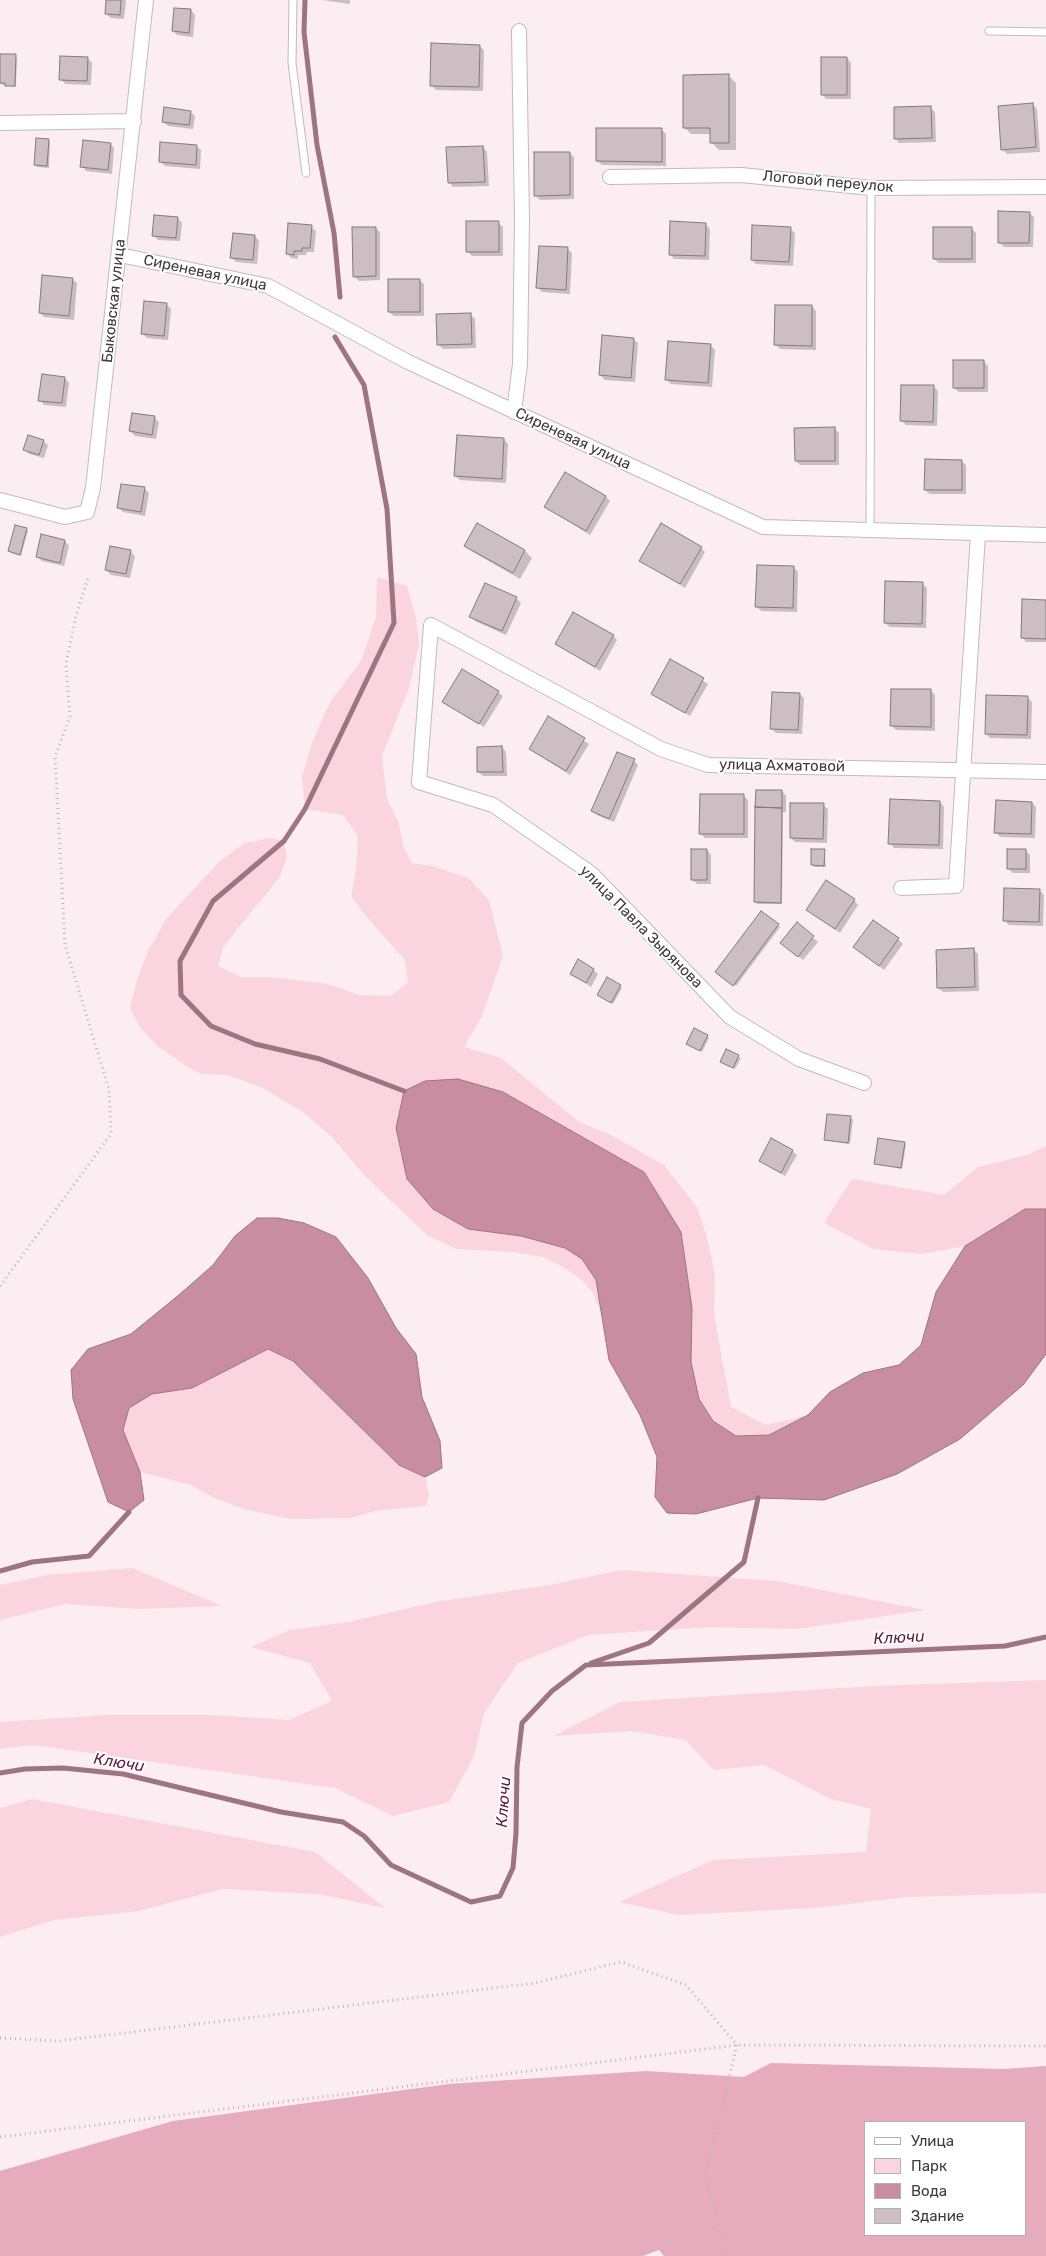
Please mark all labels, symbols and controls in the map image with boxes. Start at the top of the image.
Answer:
street label: Логовой переулок [762,167,894,197]
street label: Быковская улица [99,238,129,364]
street label: Сиреневая улица [142,251,268,295]
street label: Сиреневая улица [512,404,634,474]
street label: улица Ахматовой [719,756,845,776]
street label: улица Павла Зырянова [576,862,706,992]
water label: Ключи [873,1627,925,1649]
water label: Ключи [92,1750,146,1776]
water label: Ключи [493,1776,515,1828]
legend [864,2121,1026,2236]
text: Улица [911,2132,954,2150]
text: Парк [911,2157,947,2175]
text: Вода [911,2182,947,2200]
text: Здание [911,2207,964,2225]

